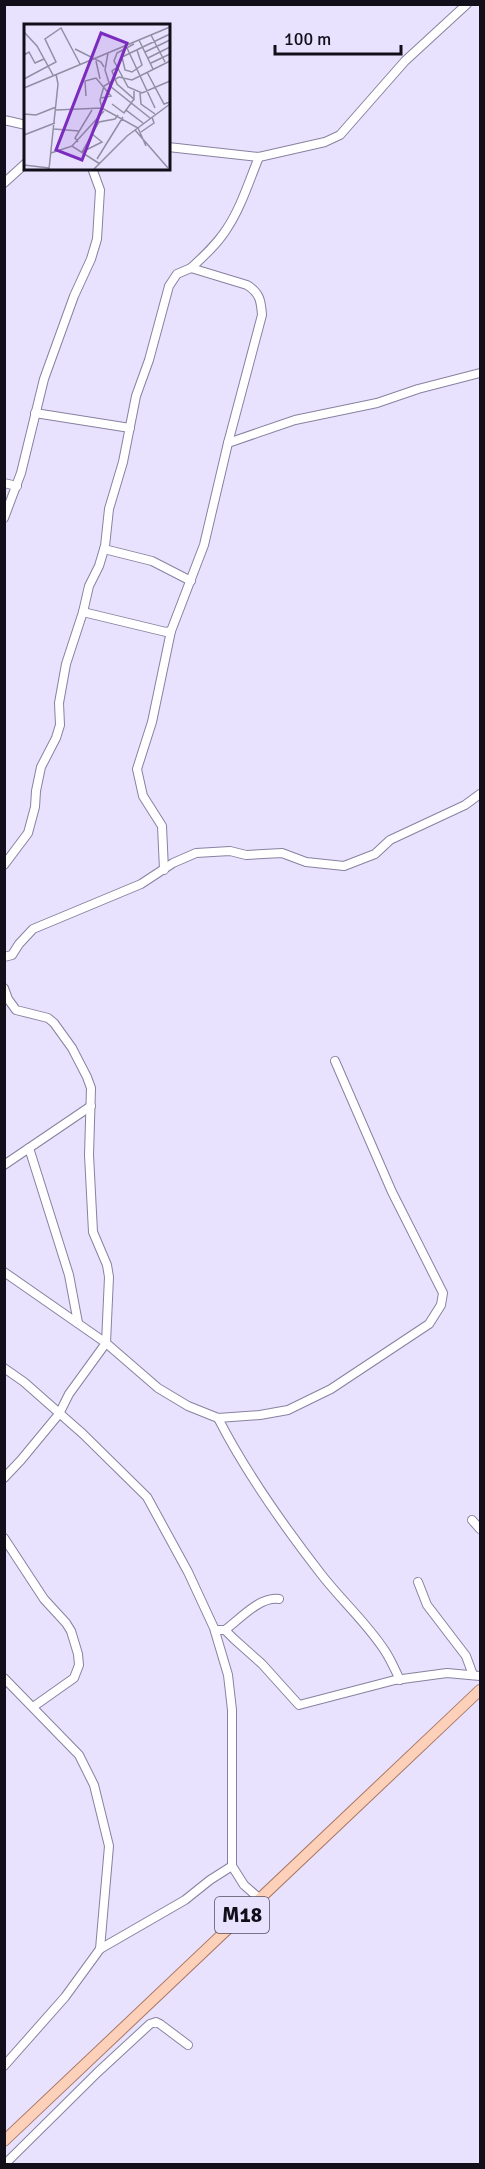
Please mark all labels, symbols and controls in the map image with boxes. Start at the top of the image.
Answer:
scale bar [275,18,401,56]
inset map [24,24,170,170]
text: 100 m [284,28,331,50]
road number: M18 [215,1897,269,1933]

